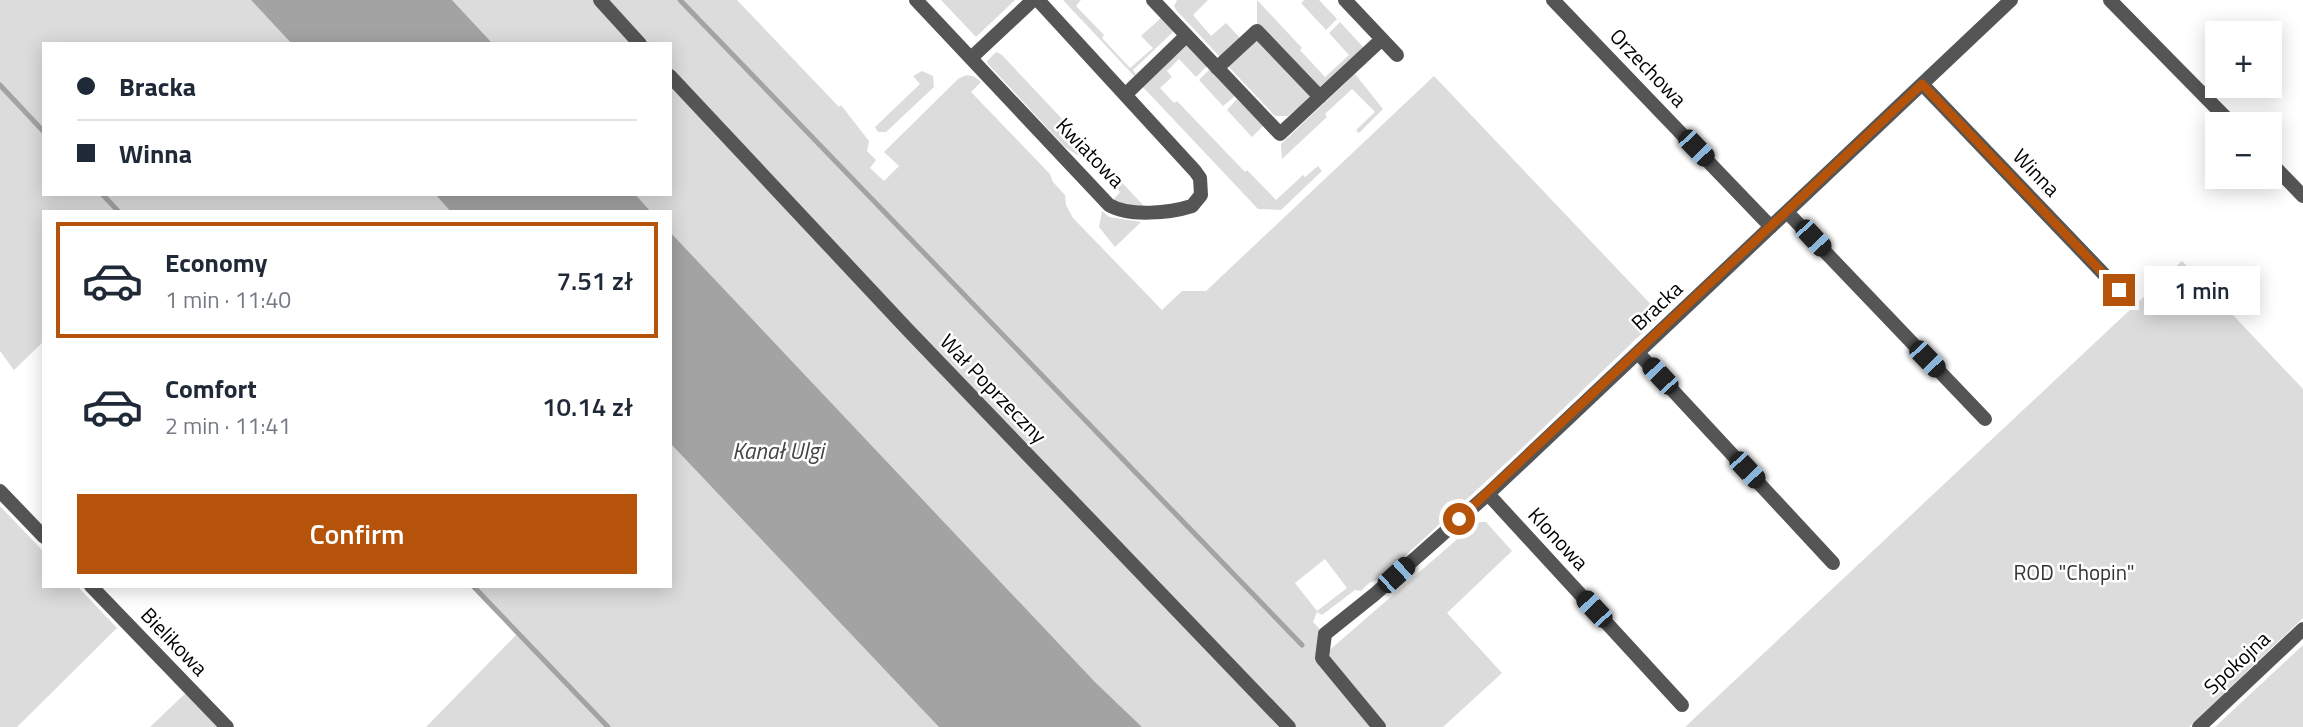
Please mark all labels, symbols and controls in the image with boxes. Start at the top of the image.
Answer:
street label: Orzechowa [1603,21,1695,114]
map controls [2205,21,2282,189]
button: + [2205,21,2282,98]
text: Bracka [119,67,196,106]
street label: Kwiatowa [1049,110,1133,195]
button: − [2205,112,2282,189]
car [1674,126,1719,170]
text: Winna [119,134,192,173]
street label: Winna [2006,141,2068,204]
car [1791,215,1836,261]
text: Economy [165,243,267,282]
icon: car [81,249,144,312]
text: 7.51 zł [556,261,633,300]
callout: 1 min [2144,266,2259,314]
street label: Bracka [1623,273,1690,338]
text: 1 min [2174,273,2230,308]
route end [2103,274,2135,306]
text: 1 min · 11:40 [165,282,291,317]
street label: Wał Poprzeczny [933,326,1054,450]
car [1905,337,1950,381]
car [1638,353,1683,399]
text: Comfort [165,369,257,408]
icon: car [81,375,144,438]
text: 10.14 zł [542,387,633,426]
text: 2 min · 11:41 [165,408,291,443]
water label: Kanał Ulgi [732,433,826,468]
car [1725,447,1770,493]
button: Confirm [77,494,637,574]
street label: Klonowa [1521,499,1597,578]
route start [1443,503,1475,535]
car [1374,553,1419,597]
park label: ROD "Chopin" [2013,556,2135,588]
car [1572,586,1617,632]
street label: Bielikowa [134,600,216,683]
street label: Spokojna [2196,623,2277,702]

